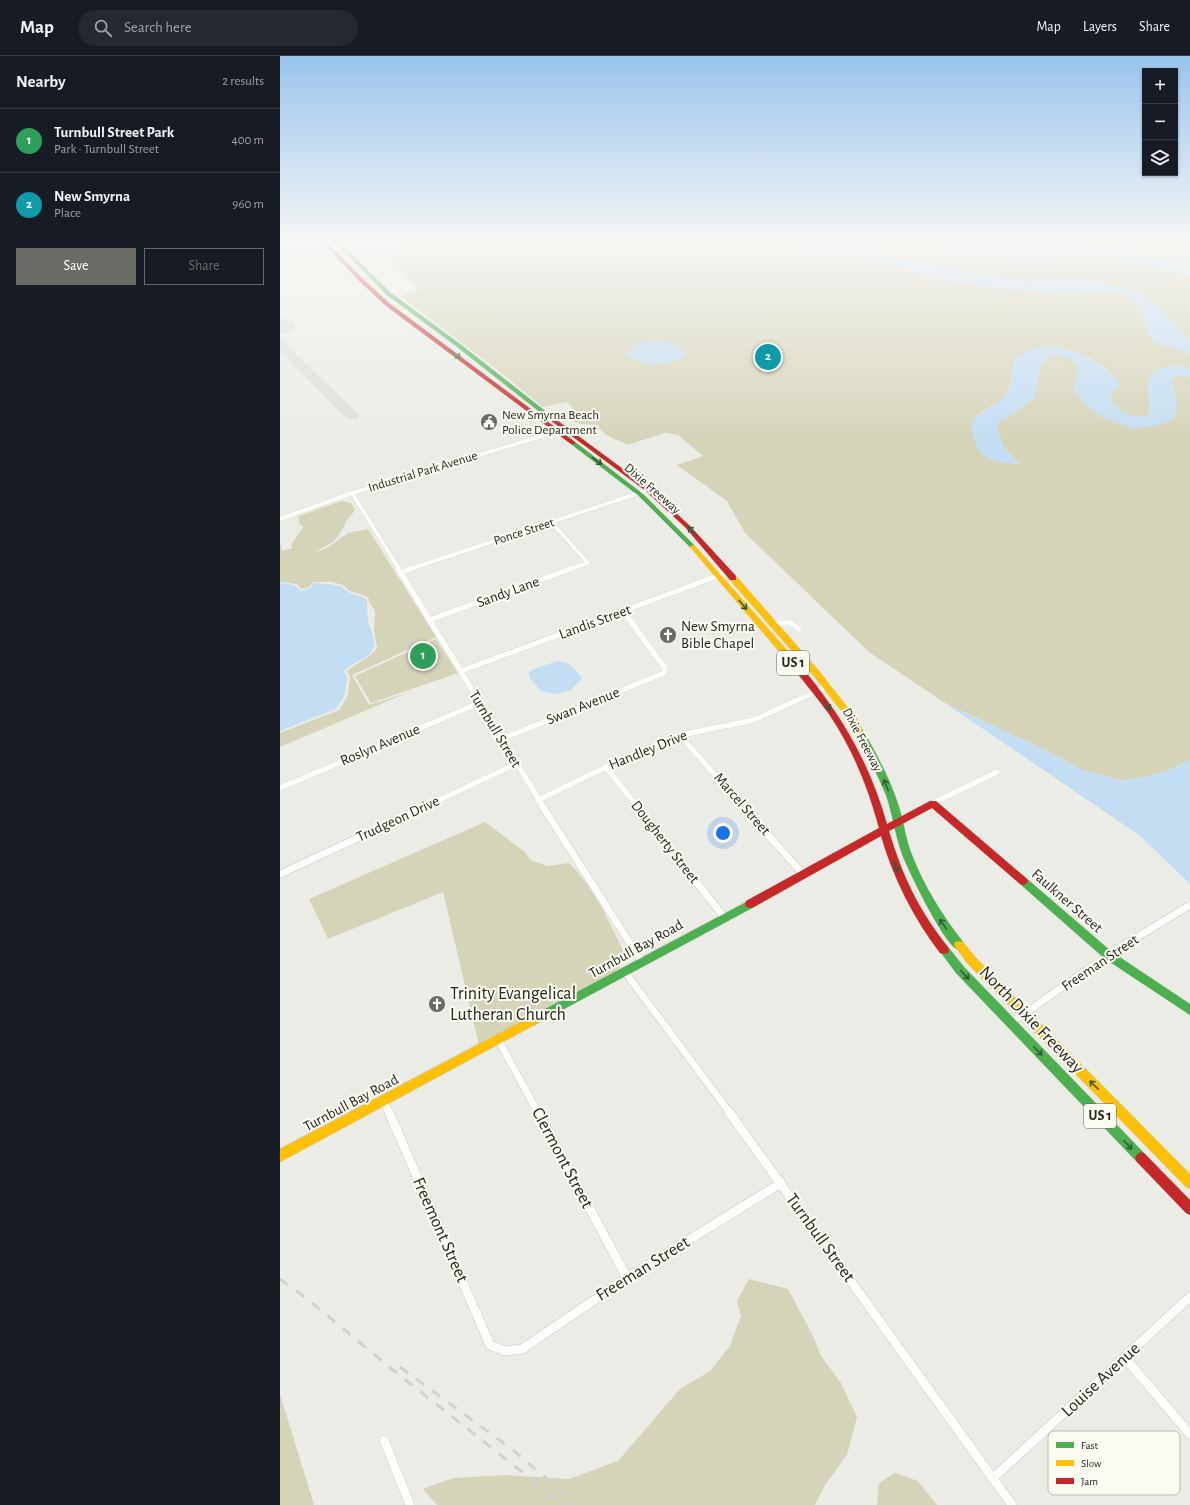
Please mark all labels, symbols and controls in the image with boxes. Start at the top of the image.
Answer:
search box [78,10,358,46]
icon: search [92,17,114,39]
text: Map [20,18,54,37]
text: Search here [124,20,192,35]
text: Map [1036,20,1061,34]
text: Layers [1083,20,1117,34]
text: Share [1139,20,1170,34]
map controls [1142,68,1178,176]
button: + [1142,68,1178,104]
text: Nearby [16,73,66,90]
text: 2 results [222,75,264,88]
button: − [1142,104,1178,140]
text: Turnbull Street Park [54,125,174,140]
text: 1 [27,134,31,147]
text: 400 m [231,134,264,147]
button: layers [1142,140,1178,176]
text: Park · Turnbull Street [54,143,159,156]
text: New Smyrna [54,189,130,204]
text: 2 [26,198,32,211]
text: 960 m [232,198,264,211]
text: Place [54,207,81,220]
button: Save [16,248,136,285]
button: Share [144,248,264,285]
pin: 2 [755,342,781,372]
one-way arrow [450,351,461,359]
place label: New Smyrna Beach Police Department [502,409,599,437]
public building icon: New Smyrna Beach Police Department [479,412,499,432]
street label: Industrial Park Avenue [367,449,479,495]
one-way arrow [591,457,602,465]
street label: Dixie Freeway [621,461,683,517]
street label: Ponce Street [492,516,556,548]
one-way arrow [687,526,696,536]
street label: Sandy Lane [475,574,541,610]
one-way arrow [739,600,748,611]
street label: Landis Street [557,602,633,642]
place label: New Smyrna Bible Chapel [681,619,755,651]
church icon: New Smyrna Bible Chapel [658,625,678,645]
pin: 1 [410,641,436,671]
road number: US 1 [777,651,809,675]
street label: Swan Avenue [544,685,622,727]
street label: Turnbull Street [466,688,524,770]
one-way arrow [823,699,831,710]
street label: Dixie Freeway [840,706,884,774]
street label: Roslyn Avenue [338,722,422,768]
street label: Handley Drive [607,727,689,772]
street label: Marcel Street [711,770,773,838]
one-way arrow [882,779,889,791]
street label: Trudgeon Drive [354,793,442,845]
street label: Dougherty Street [628,798,702,886]
your location [713,823,733,843]
one-way arrow [892,860,900,872]
street label: Faulkner Street [1029,866,1105,936]
street label: Turnbull Bay Road [586,917,686,981]
one-way arrow [939,918,947,929]
street label: Freeman Street [1059,932,1141,994]
street label: North Dixie Freeway [976,963,1087,1077]
one-way arrow [960,970,970,980]
place label: Trinity Evangelical Lutheran Church [450,985,576,1024]
church icon: Trinity Evangelical Lutheran Church [427,994,447,1014]
one-way arrow [1033,1046,1043,1056]
street label: Turnbull Bay Road [301,1072,401,1134]
one-way arrow [1089,1080,1099,1090]
road number: US 1 [1084,1104,1116,1128]
street label: Clermont Street [528,1105,596,1212]
one-way arrow [1124,1140,1133,1150]
street label: Freemont Street [409,1175,471,1285]
street label: Turnbull Street [782,1191,858,1286]
street label: Freeman Street [593,1233,693,1305]
street label: Louise Avenue [1058,1339,1144,1421]
legend [1048,1431,1180,1495]
text: Fast [1081,1440,1099,1451]
text: Slow [1081,1458,1102,1469]
text: Jam [1081,1476,1098,1487]

